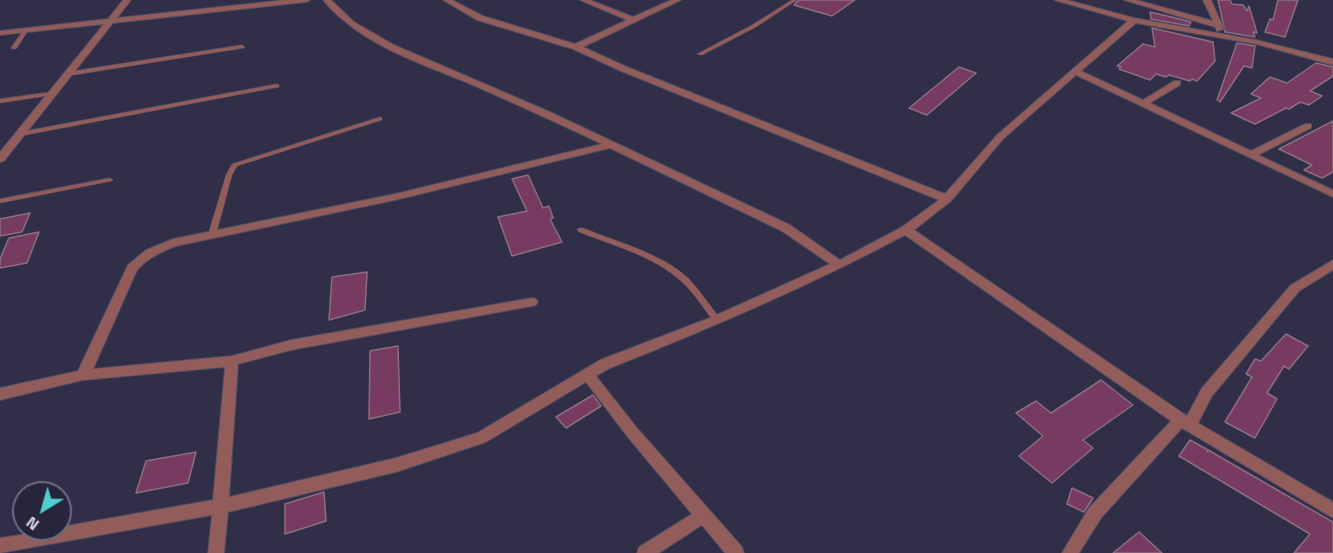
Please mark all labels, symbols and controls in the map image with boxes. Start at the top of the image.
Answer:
north arrow [12,481,72,541]
text: N [21,511,44,537]

